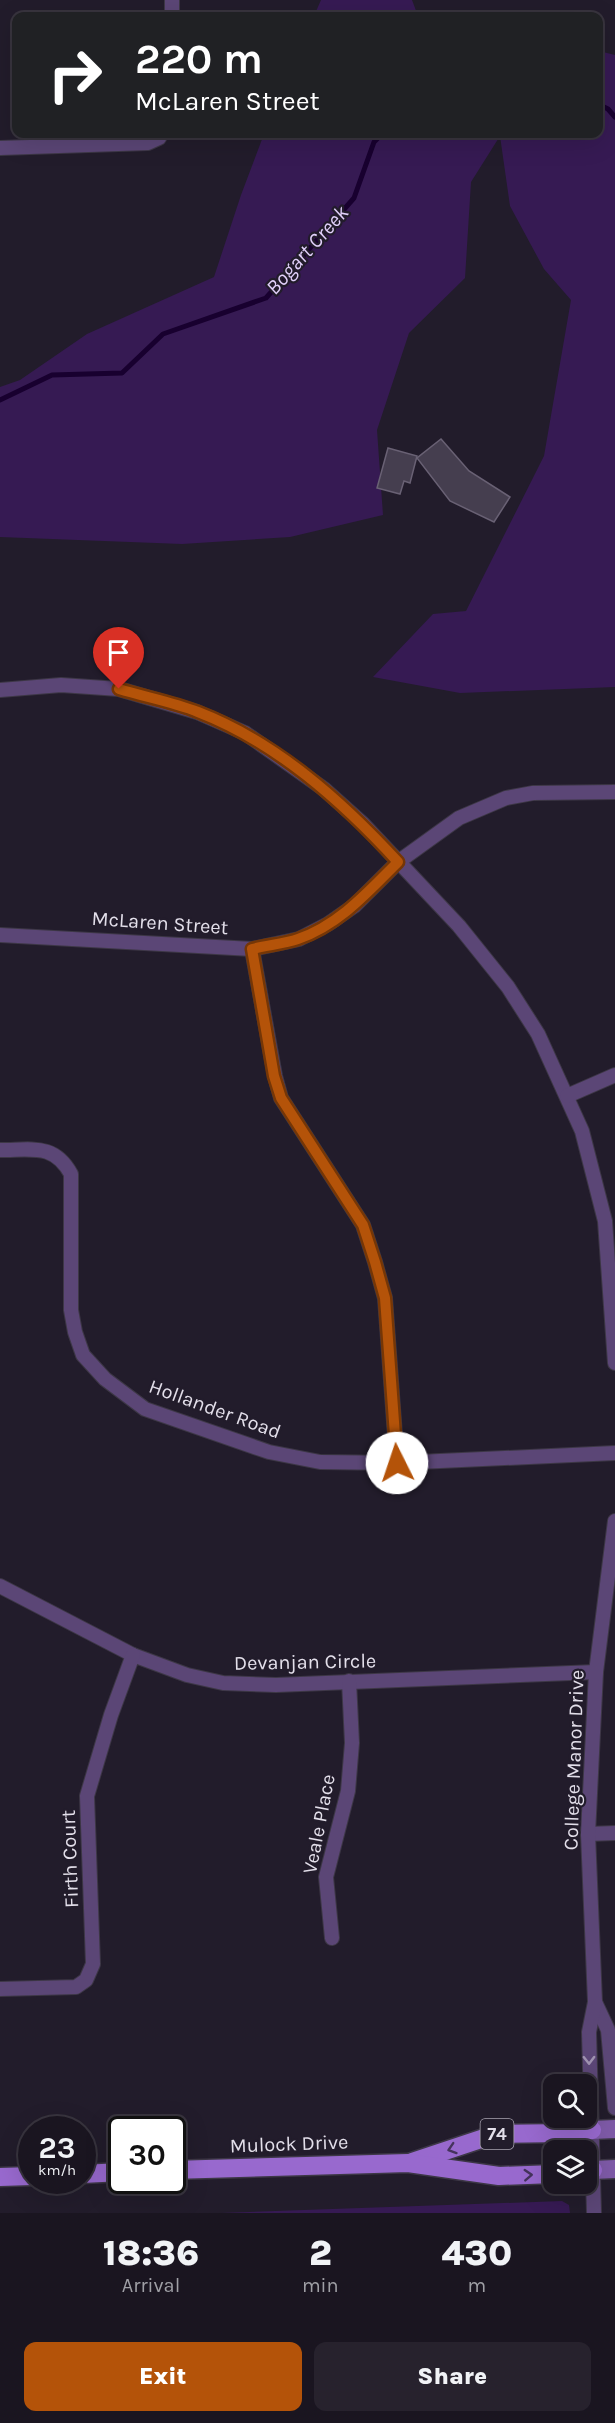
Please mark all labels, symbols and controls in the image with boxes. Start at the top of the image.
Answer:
text: 220 m [135,34,263,84]
icon: right [36,36,114,114]
text: McLaren Street [135,85,320,117]
water label: Bogart Creek [261,200,353,299]
pin [93,627,144,689]
icon: arrive [102,636,135,669]
street label: McLaren Street [91,907,230,939]
street label: Hollander Road [146,1374,284,1444]
position arrow [365,1431,429,1495]
street label: Devanjan Circle [234,1649,376,1675]
street label: College Manor Drive [559,1669,589,1851]
street label: Veale Place [298,1772,340,1876]
street label: Firth Court [57,1809,83,1908]
one-way arrow [583,2055,596,2064]
map controls [543,2074,597,2194]
button: search [543,2074,597,2128]
speed limit sign: 30 [108,2116,186,2194]
road number: 74 [480,2119,514,2149]
text: 23 [39,2130,75,2166]
street label: Mulock Drive [229,2130,349,2158]
button: layers [543,2140,597,2194]
one-way arrow [447,2141,458,2154]
text: km/h [38,2161,76,2179]
one-way arrow [524,2168,533,2181]
text: 18:36 [103,2232,199,2274]
text: 2 [309,2232,332,2274]
text: 430 [442,2232,512,2274]
text: Arrival [122,2274,180,2297]
text: min [302,2274,339,2297]
text: m [467,2274,486,2297]
button: Exit [24,2342,302,2411]
button: Share [314,2342,591,2411]

